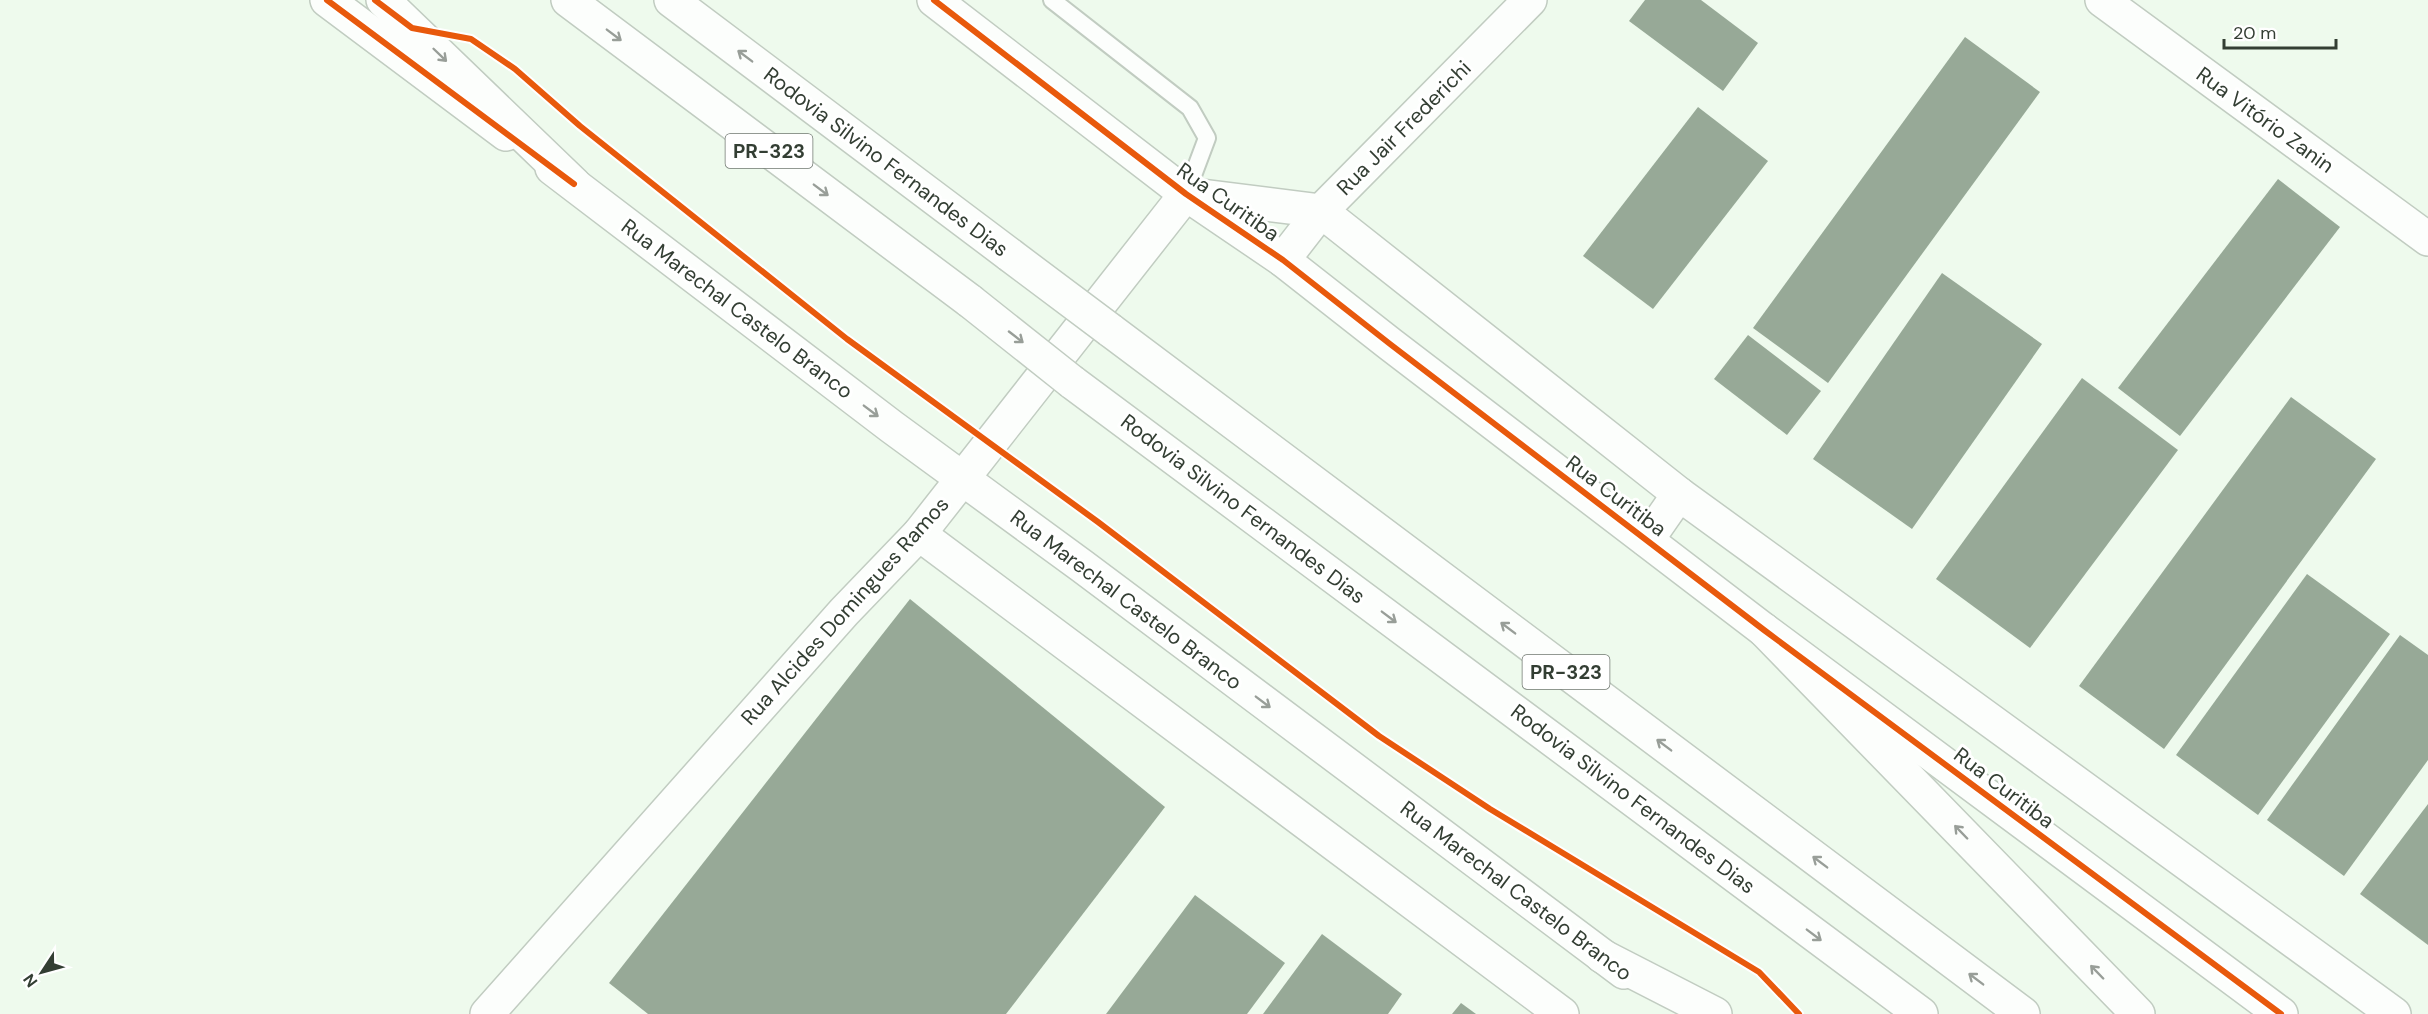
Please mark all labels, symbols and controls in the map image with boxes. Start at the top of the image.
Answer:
scale bar [2224,12,2336,50]
text: 20 m [2233,21,2276,45]
one-way arrow [606,29,622,41]
one-way arrow [433,48,448,63]
one-way arrow [737,49,753,62]
street label: Rua Jair Frederichi [1331,55,1477,201]
street label: Rodovia Silvino Fernandes Dias [758,61,1014,263]
street label: Rua Vitório Zanin [2191,61,2339,179]
road number: PR-323 [726,134,812,168]
street label: Rua Curitiba [1171,156,1285,248]
one-way arrow [813,183,829,196]
street label: Rua Marechal Castelo Branco [615,213,859,405]
one-way arrow [1008,331,1024,344]
one-way arrow [863,404,879,417]
street label: Rodovia Silvino Fernandes Dias [1115,408,1371,610]
street label: Rua Curitiba [1560,449,1672,543]
street label: Rua Alcides Domingues Ramos [735,491,955,731]
street label: Rua Marechal Castelo Branco [1004,504,1248,696]
one-way arrow [1380,611,1396,624]
one-way arrow [1500,622,1516,634]
road number: PR-323 [1522,655,1610,689]
one-way arrow [1255,695,1271,708]
street label: Rodovia Silvino Fernandes Dias [1505,698,1761,900]
one-way arrow [1656,739,1672,751]
street label: Rua Curitiba [1948,741,2060,835]
street label: Rua Marechal Castelo Branco [1394,795,1638,987]
one-way arrow [1954,825,1969,840]
one-way arrow [1812,856,1828,868]
one-way arrow [1806,928,1822,941]
north arrow [12,942,72,1002]
one-way arrow [2090,965,2105,980]
text: N [18,970,42,991]
one-way arrow [1968,973,1984,986]

